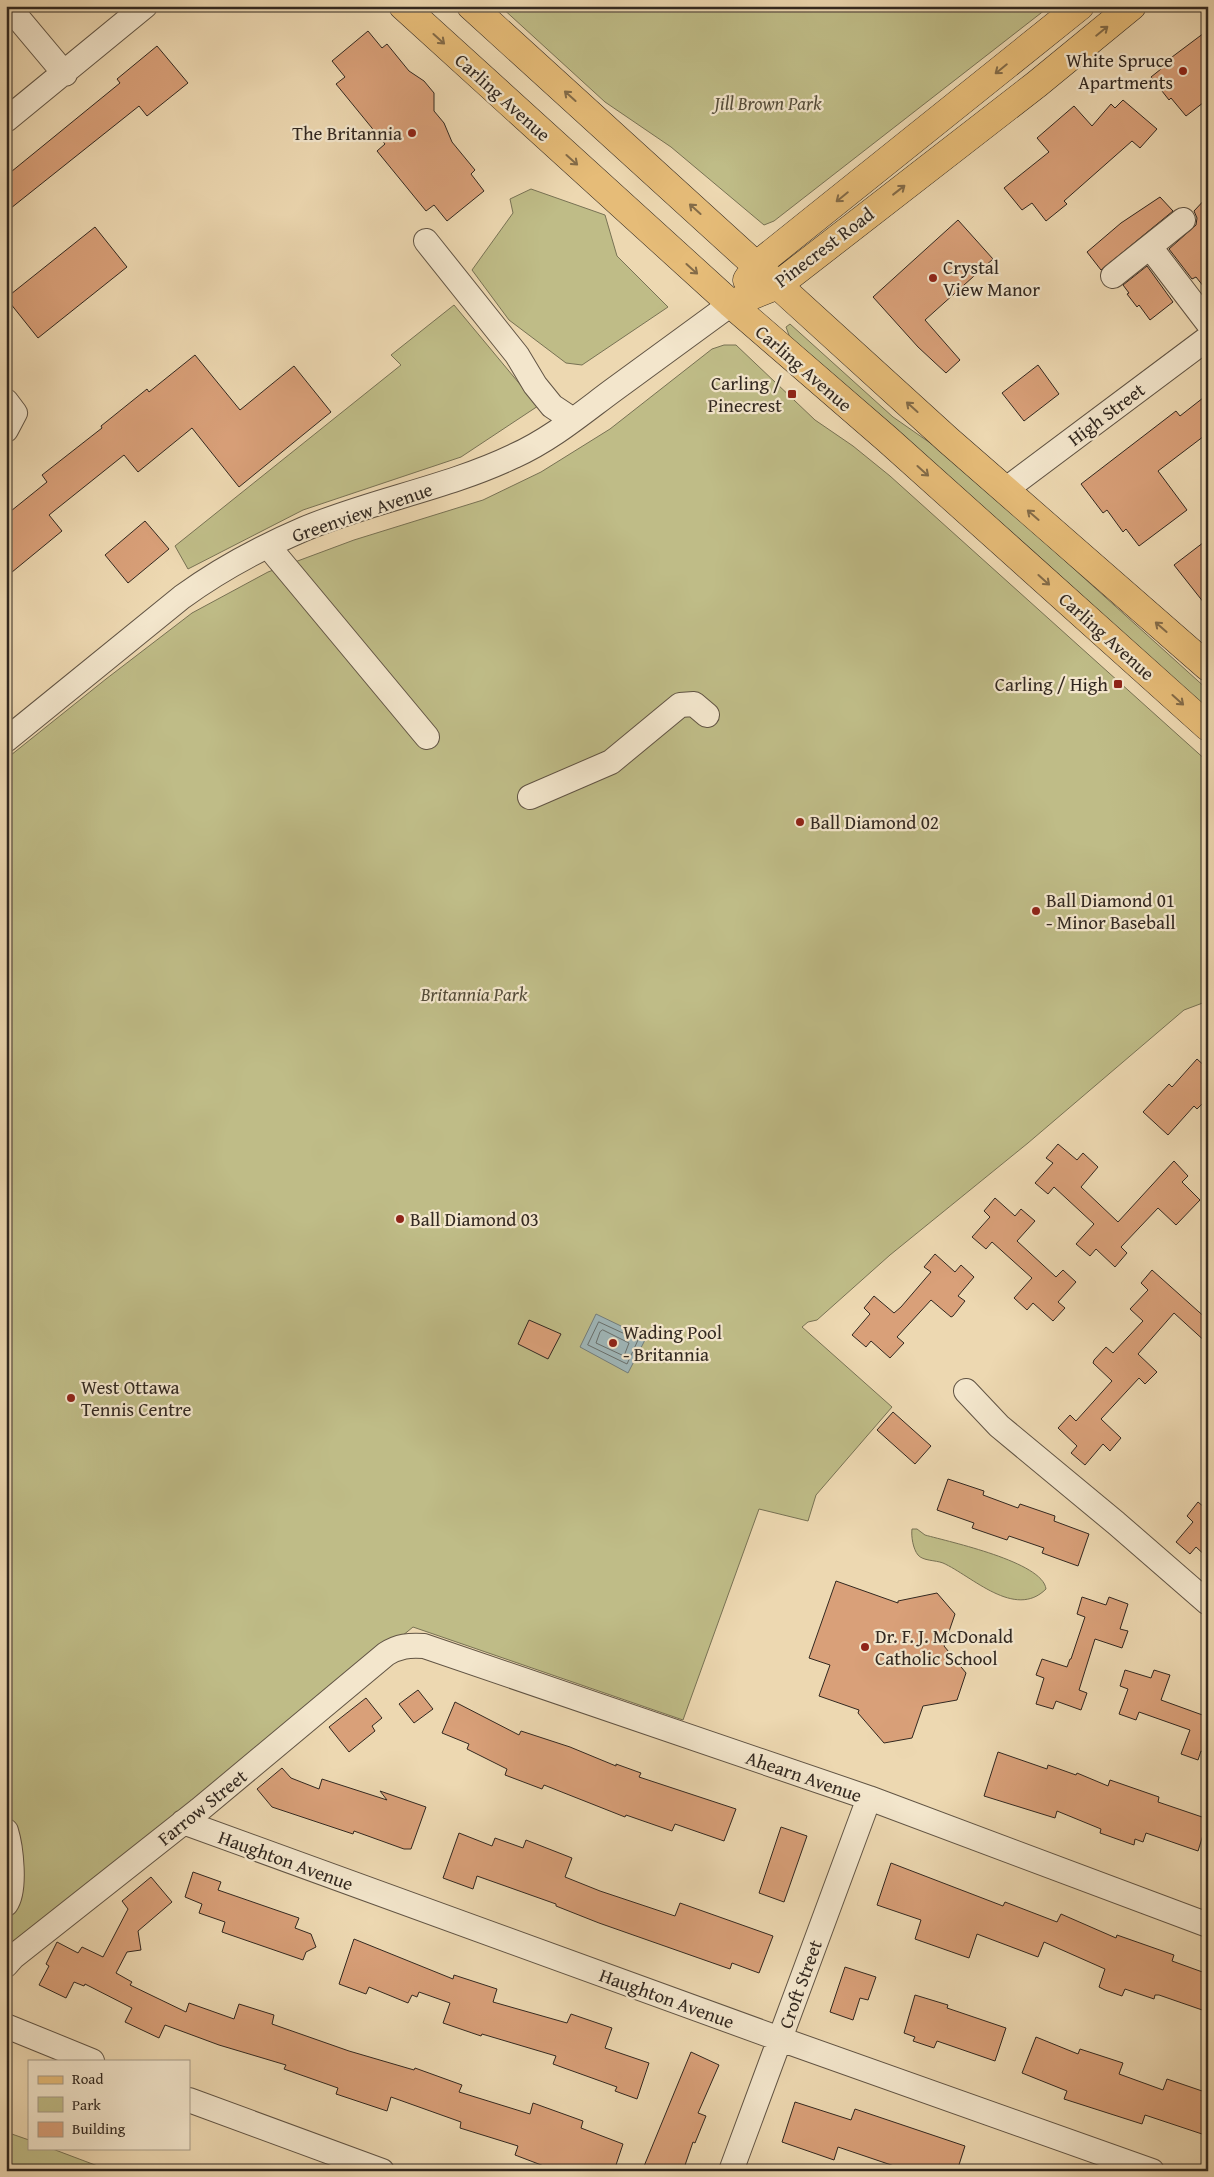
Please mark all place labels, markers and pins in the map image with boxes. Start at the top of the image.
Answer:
place label: White Spruce Apartments [1066,46,1173,96]
marker: White Spruce Apartments [1177,65,1189,77]
place label: The Britannia [292,119,402,147]
marker: The Britannia [406,127,418,139]
place label: Crystal View Manor [943,253,1040,303]
marker: Crystal View Manor [927,272,939,284]
place label: Carling / Pinecrest [708,369,782,419]
marker: Carling / Pinecrest [786,388,798,400]
place label: Carling / High [995,670,1108,698]
marker: Carling / High [1112,678,1124,690]
place label: Ball Diamond 02 [810,808,939,836]
marker: Ball Diamond 02 [794,816,806,828]
place label: Ball Diamond 01 - Minor Baseball [1046,886,1176,936]
marker: Ball Diamond 01 - Minor Baseball [1030,905,1042,917]
place label: Ball Diamond 03 [410,1205,539,1233]
marker: Ball Diamond 03 [394,1213,406,1225]
place label: Wading Pool - Britannia [623,1318,722,1368]
marker: Wading Pool - Britannia [607,1337,619,1349]
place label: West Ottawa Tennis Centre [81,1373,191,1423]
marker: West Ottawa Tennis Centre [65,1392,77,1404]
place label: Dr. F. J. McDonald Catholic School [875,1622,1014,1672]
marker: Dr. F. J. McDonald Catholic School [859,1641,871,1653]

